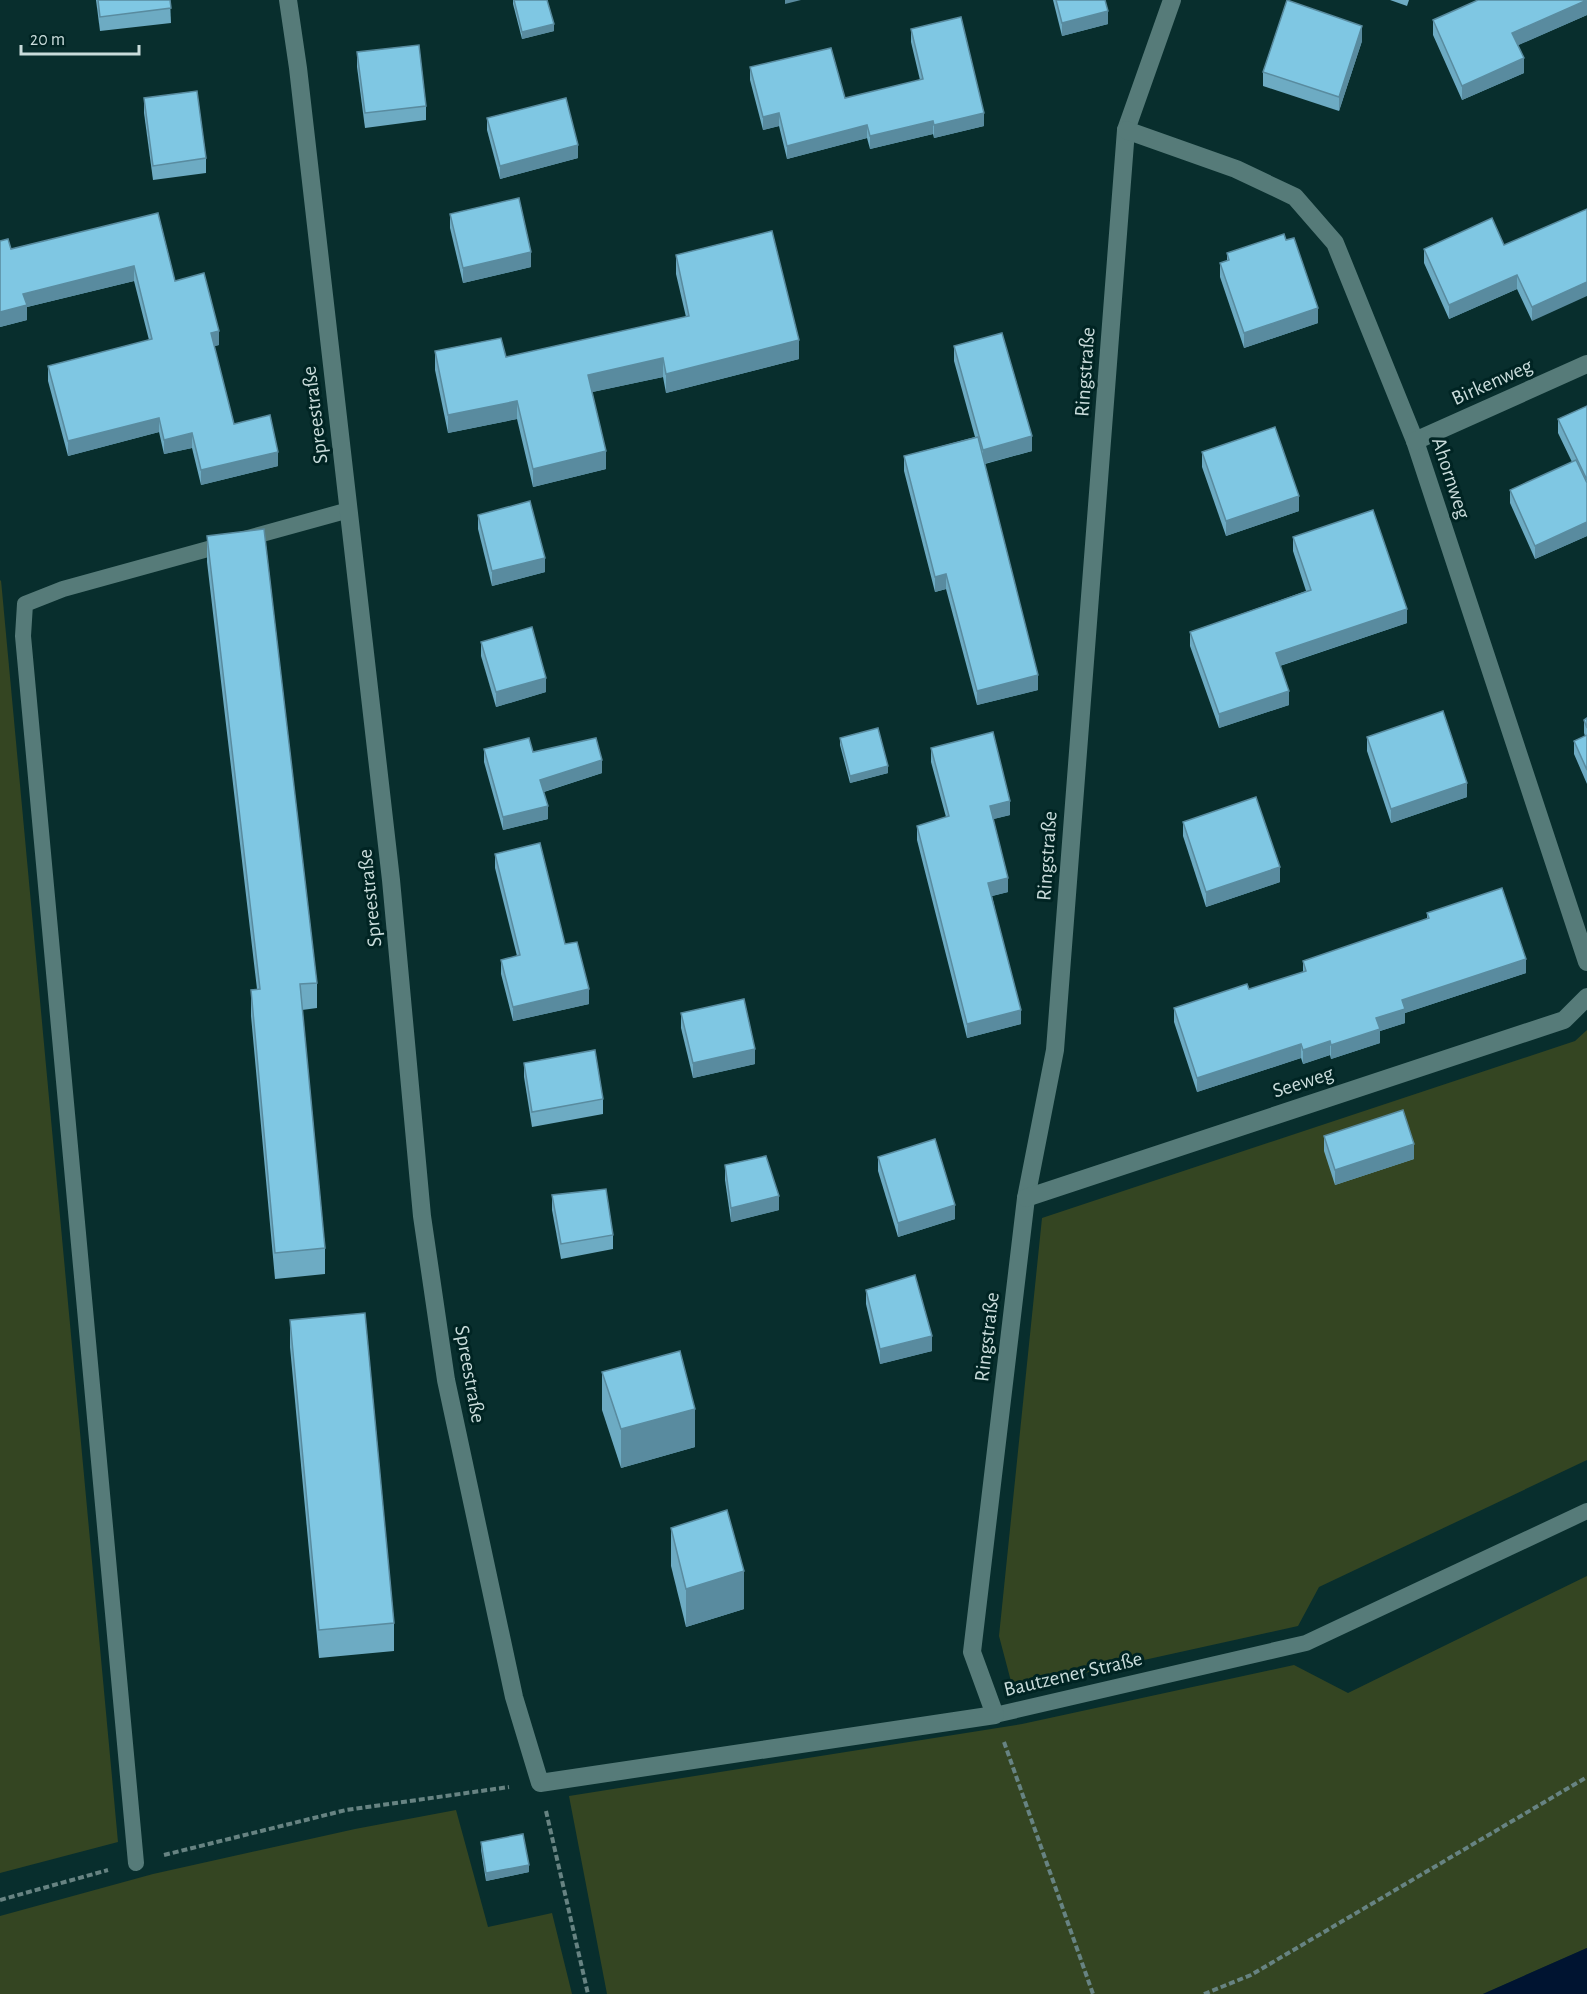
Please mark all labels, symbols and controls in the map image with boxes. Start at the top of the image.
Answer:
scale bar [21,18,140,56]
text: 20 m [30,31,65,49]
street label: Ringstraße [1071,326,1099,418]
street label: Birkenweg [1448,355,1536,409]
street label: Spreestraße [299,365,331,465]
street label: Ahornweg [1428,435,1474,522]
street label: Ringstraße [1033,810,1061,902]
street label: Spreestraße [354,848,386,948]
street label: Seeweg [1270,1062,1337,1102]
street label: Ringstraße [971,1291,1003,1383]
street label: Spreestraße [451,1324,489,1424]
street label: Bautzener Straße [1002,1648,1144,1700]

